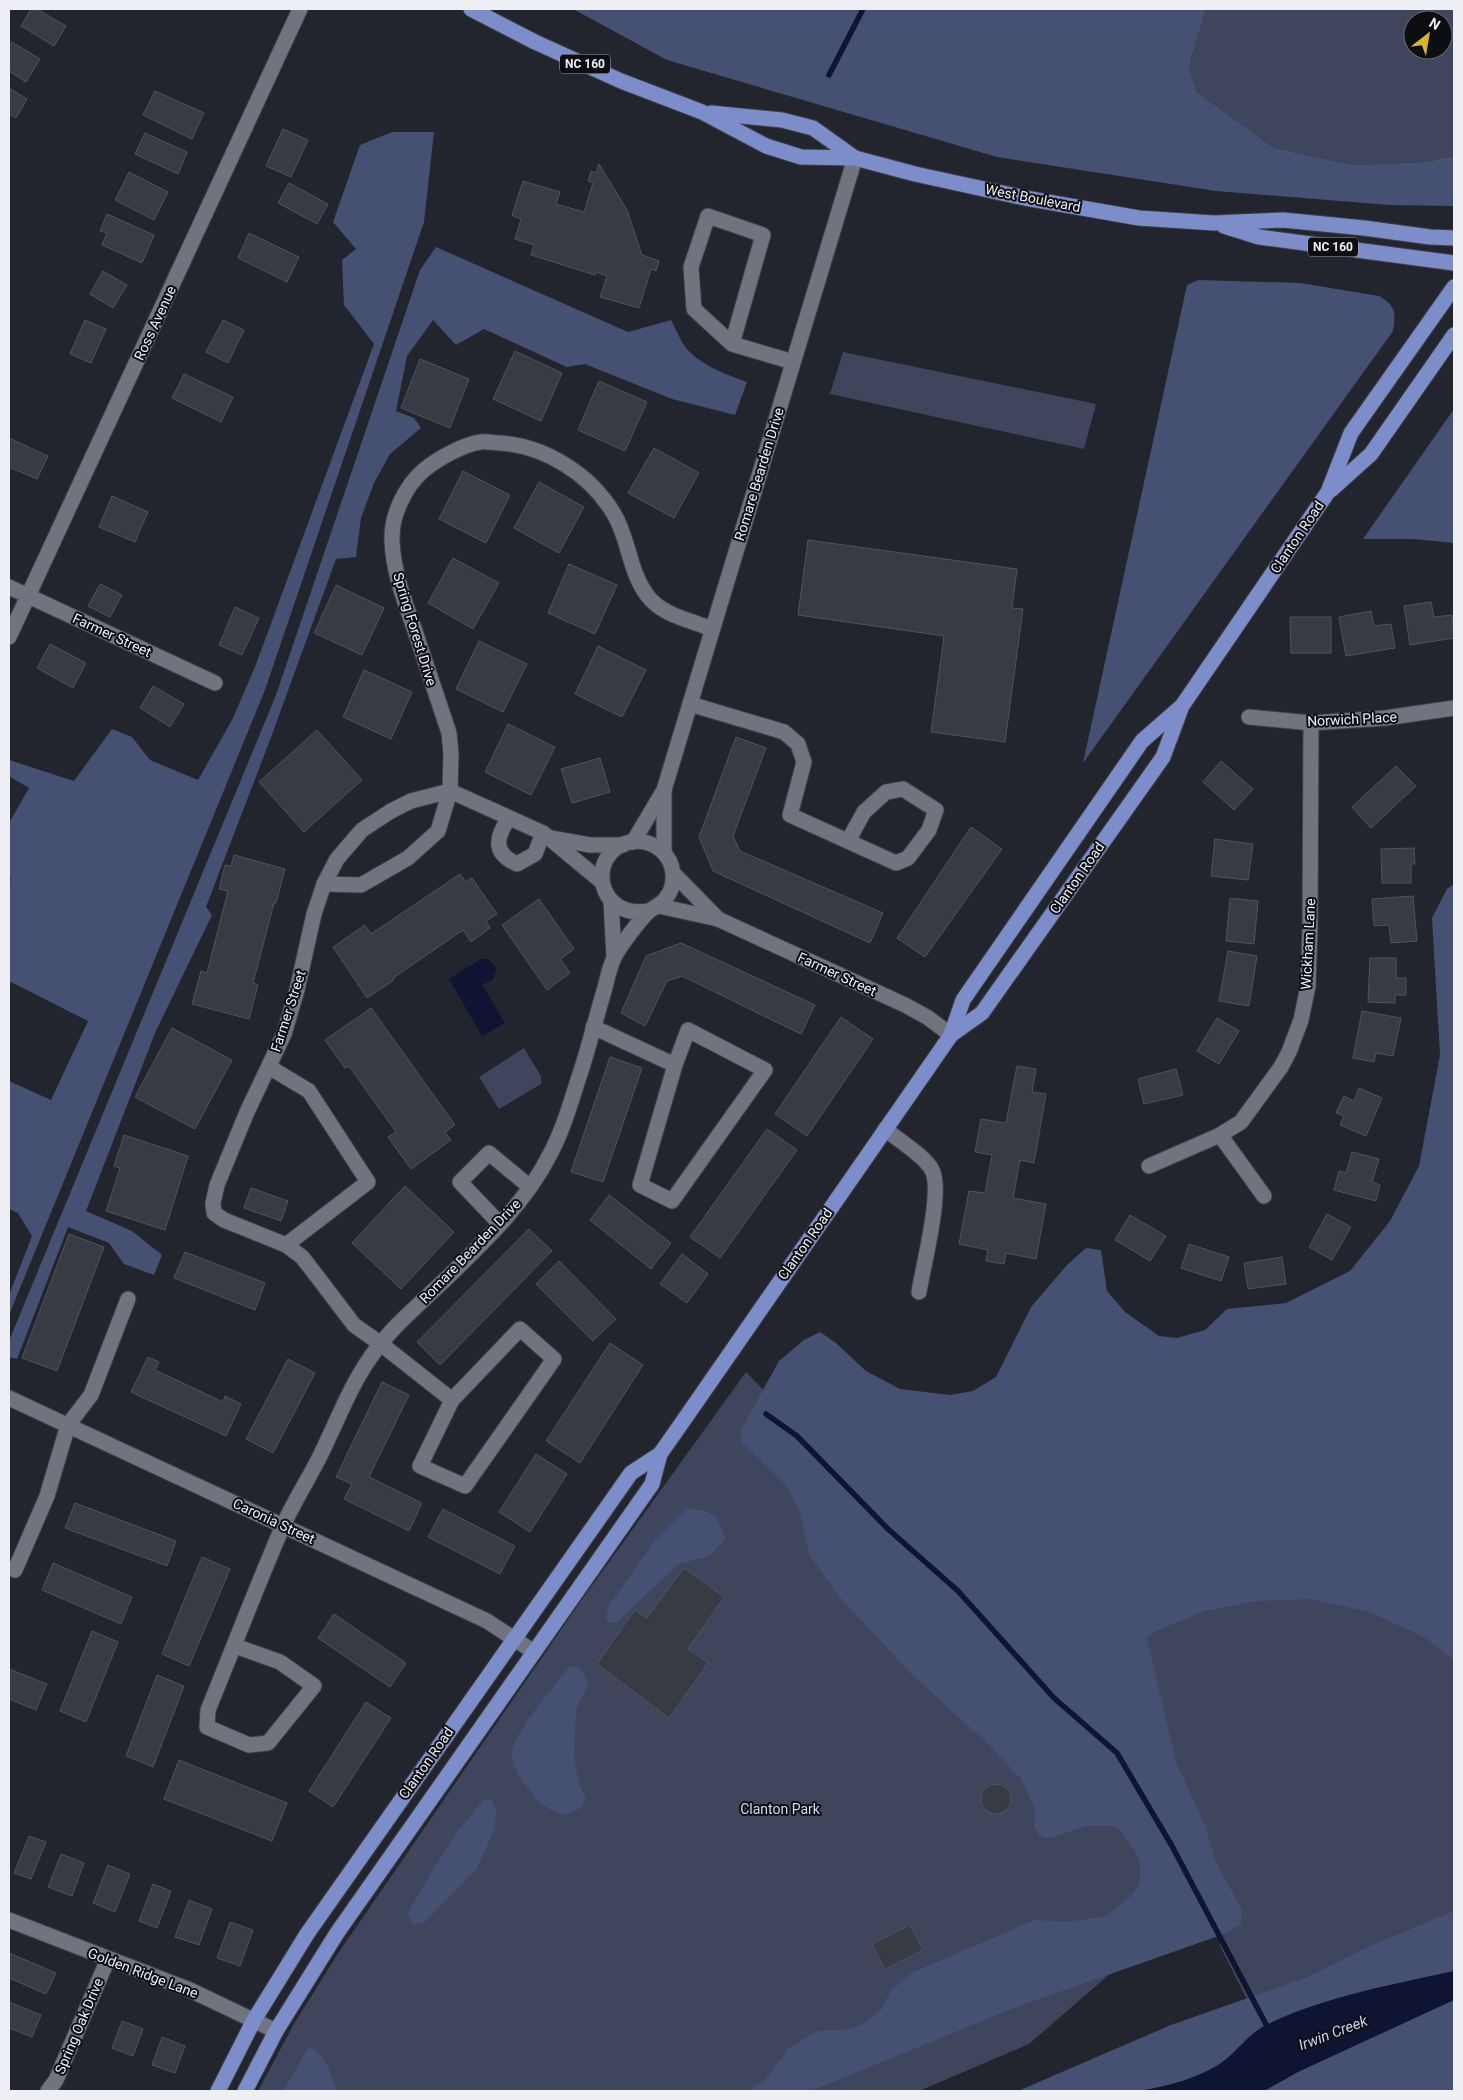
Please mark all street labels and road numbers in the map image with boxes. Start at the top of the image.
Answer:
road number: NC 160 [560,54,610,74]
street label: West Boulevard [984,181,1082,215]
road number: NC 160 [1308,238,1358,256]
street label: Ross Avenue [131,283,179,363]
street label: Romare Bearden Drive [731,405,787,543]
street label: Clanton Road [1267,498,1327,576]
street label: Spring Forest Drive [390,570,440,688]
street label: Farmer Street [70,610,154,660]
street label: Norwich Place [1307,709,1397,729]
street label: Clanton Road [1046,839,1108,917]
street label: Wickham Lane [1298,898,1318,990]
street label: Farmer Street [795,949,879,999]
street label: Farmer Street [267,968,309,1054]
street label: Romare Bearden Drive [416,1196,524,1306]
street label: Clanton Road [774,1205,836,1283]
street label: Caronia Street [231,1495,318,1547]
street label: Clanton Road [395,1724,457,1802]
street label: Golden Ridge Lane [86,1945,200,2001]
street label: Spring Oak Drive [52,1976,106,2076]

